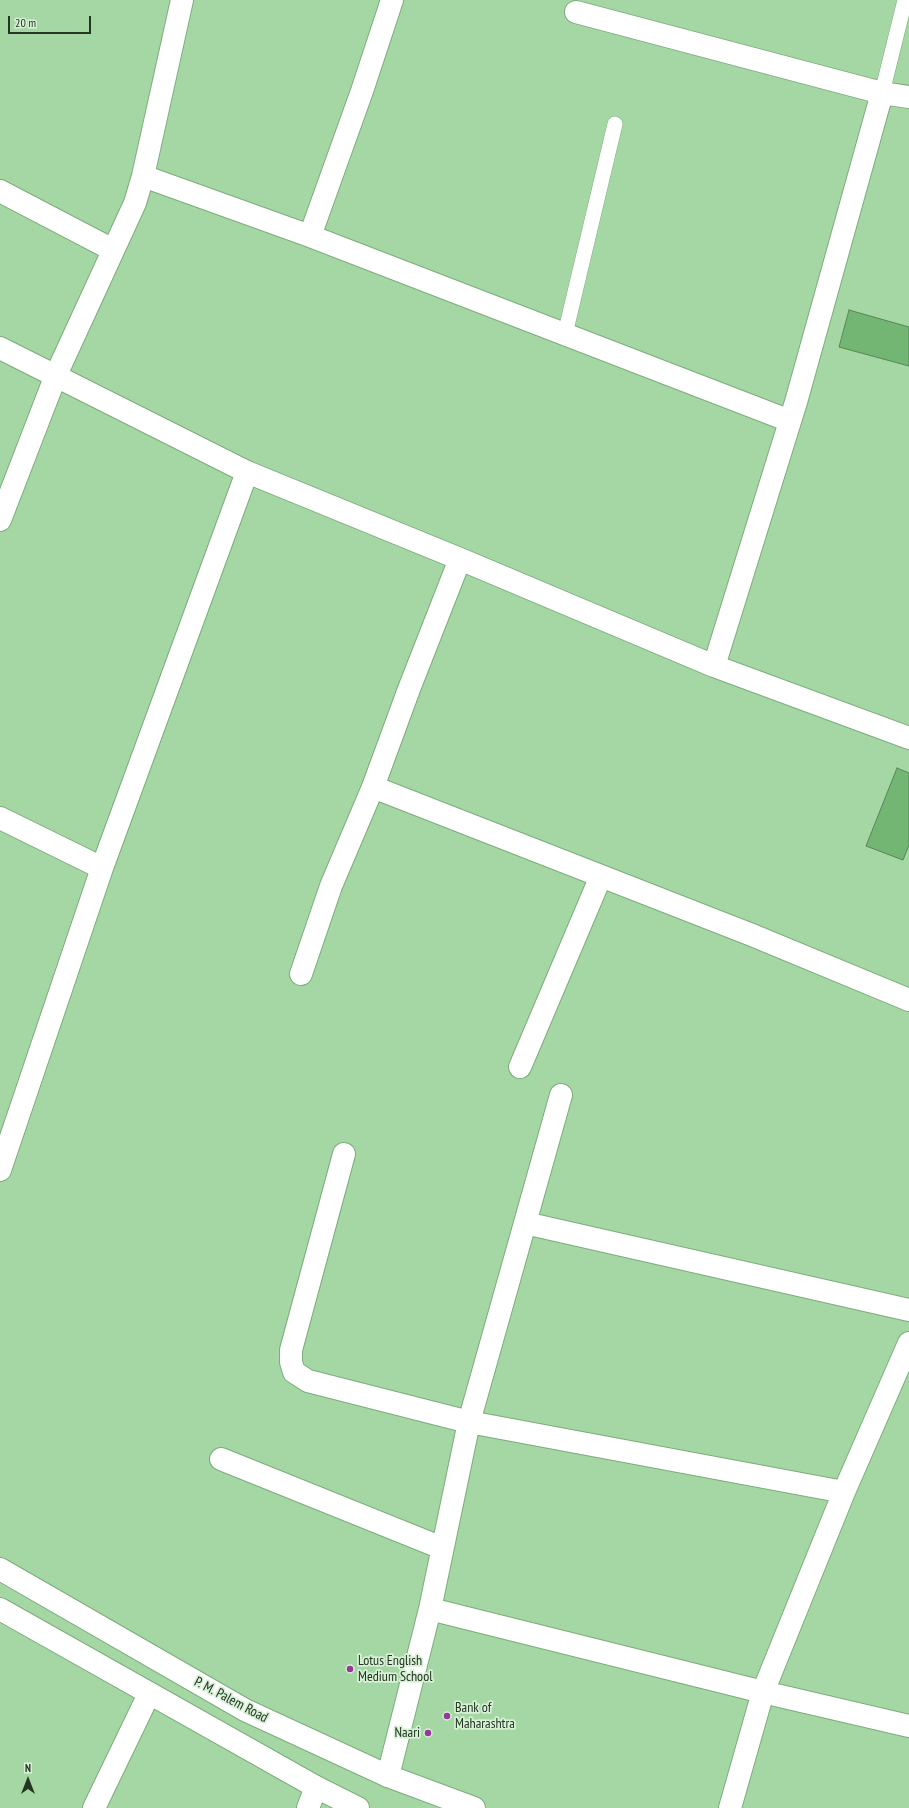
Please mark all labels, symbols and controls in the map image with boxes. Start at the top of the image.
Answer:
scale bar [10,8,93,34]
text: 20 m [15,15,36,30]
place label: Lotus English Medium School [358,1653,432,1686]
marker: Lotus English Medium School [345,1664,355,1674]
street label: P. M. Palem Road [191,1674,271,1726]
place label: Bank of Maharashtra [455,1700,515,1732]
marker: Bank of Maharashtra [442,1711,452,1721]
place label: Naari [394,1725,420,1741]
marker: Naari [423,1728,433,1738]
north arrow [8,1760,48,1800]
text: N [25,1761,31,1775]

